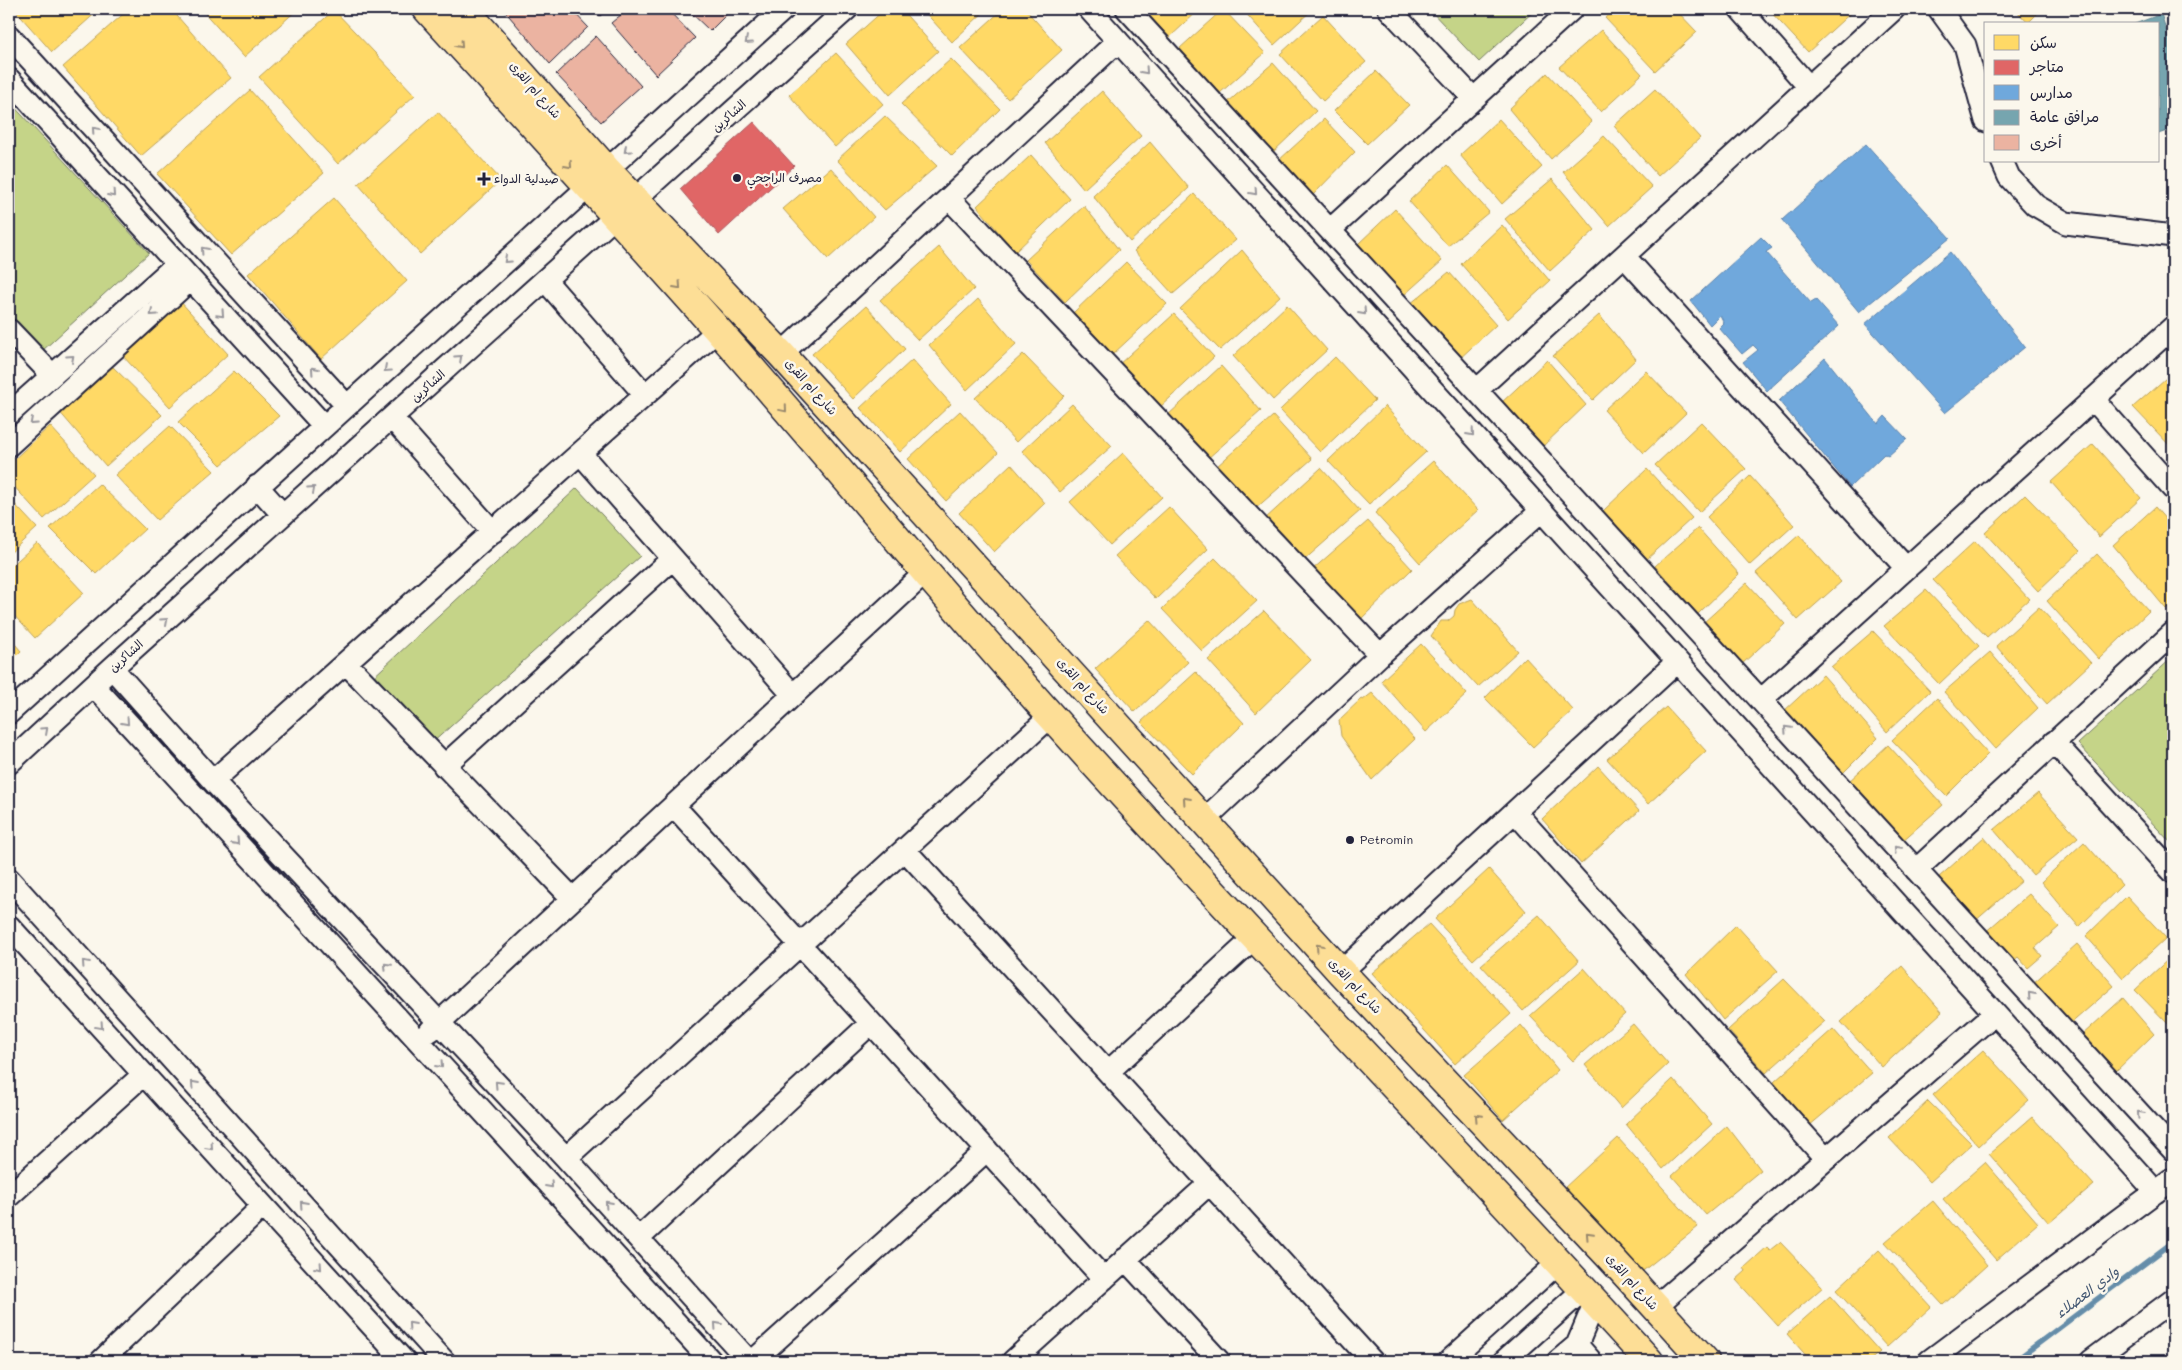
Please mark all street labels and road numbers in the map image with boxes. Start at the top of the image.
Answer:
street label: شارع ام القرى [505,58,565,122]
street label: الشاكرين [708,96,749,135]
street label: شارع ام القرى [781,355,841,419]
street label: الشاكرين [407,366,448,405]
street label: الشاكرين [105,636,146,675]
street label: شارع ام القرى [1053,654,1113,718]
street label: شارع ام القرى [1324,954,1386,1018]
street label: شارع ام القرى [1602,1250,1662,1314]

